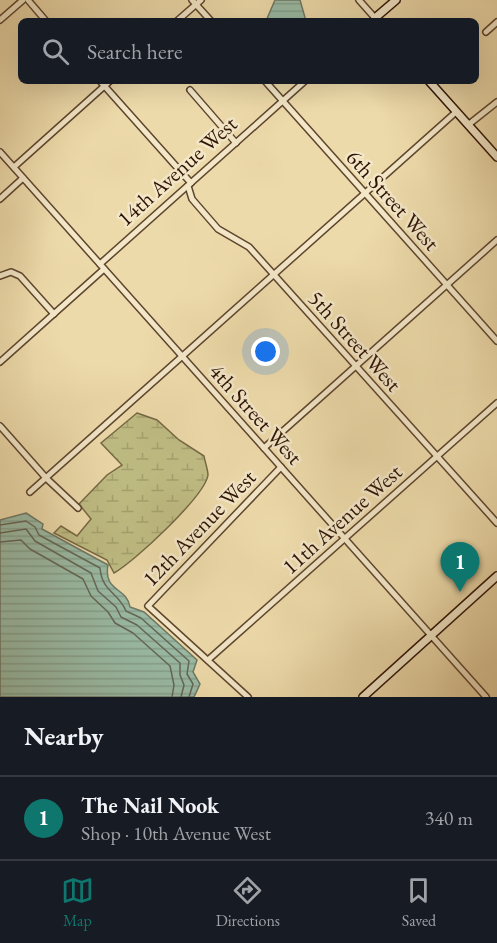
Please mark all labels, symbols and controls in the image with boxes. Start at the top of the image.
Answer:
search box [18,18,479,84]
icon: search [39,35,72,68]
text: Search here [87,37,182,66]
street label: 14th Avenue West [111,109,243,233]
street label: 6th Street West [340,143,446,257]
street label: 5th Street West [302,284,408,398]
your location [251,337,280,366]
street label: 4th Street West [203,357,309,471]
street label: 11th Avenue West [276,457,408,581]
street label: 12th Avenue West [136,463,262,593]
pin: 1 [440,542,480,592]
text: Nearby [24,719,104,753]
text: The Nail Nook [81,791,219,820]
text: 1 [38,805,49,831]
text: 340 m [425,805,473,831]
text: Shop · 10th Avenue West [81,820,271,846]
tab: Map [61,874,94,931]
tab: Directions [216,874,280,931]
tab: Saved [402,874,436,931]

